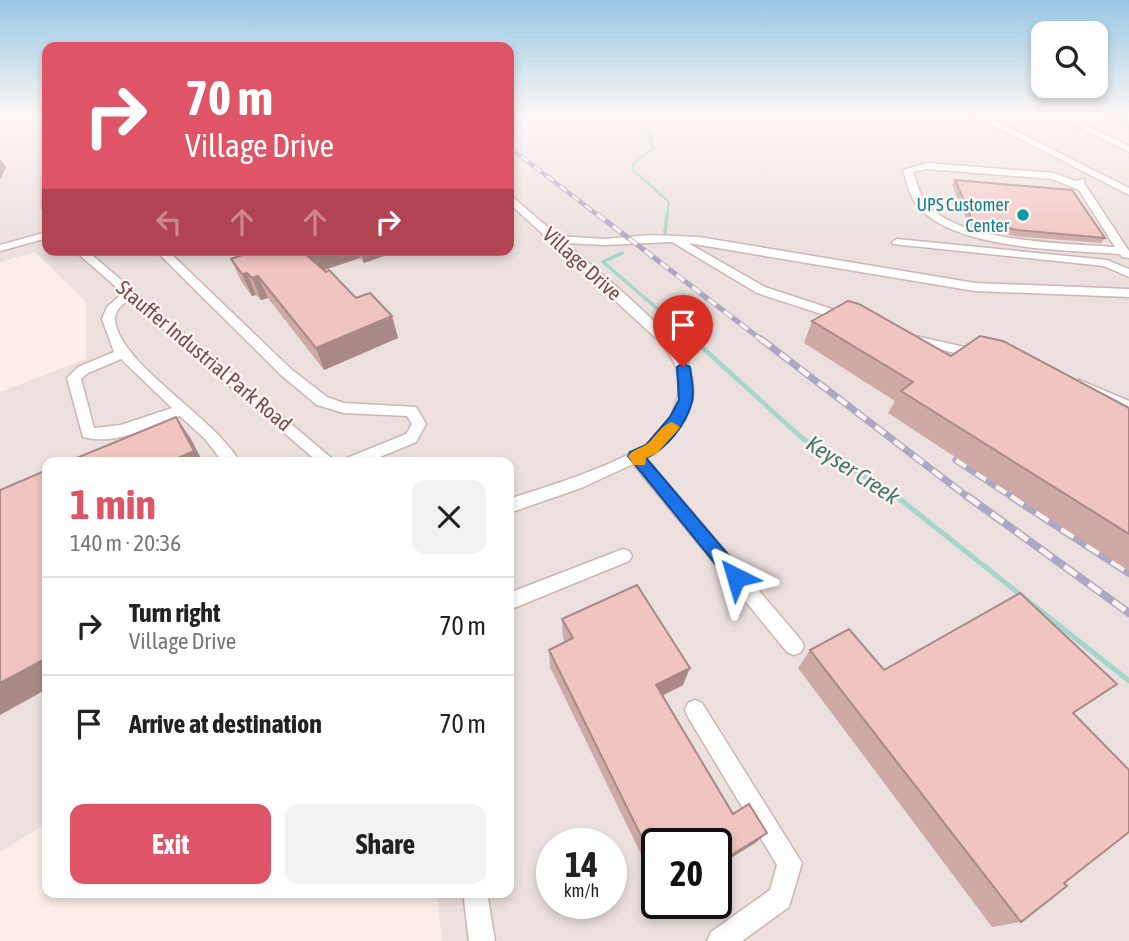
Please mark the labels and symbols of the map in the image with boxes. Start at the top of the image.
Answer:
place label: UPS Customer Center [916,194,1010,236]
marker: UPS Customer Center [1015,207,1031,223]
street label: Village Drive [538,222,627,305]
street label: Stauffer Industrial Park Road [112,275,297,435]
pin [653,295,713,367]
water label: Keyser Creek [801,430,905,510]
position arrow [699,540,773,614]
speed limit sign: 20 [641,828,732,919]

